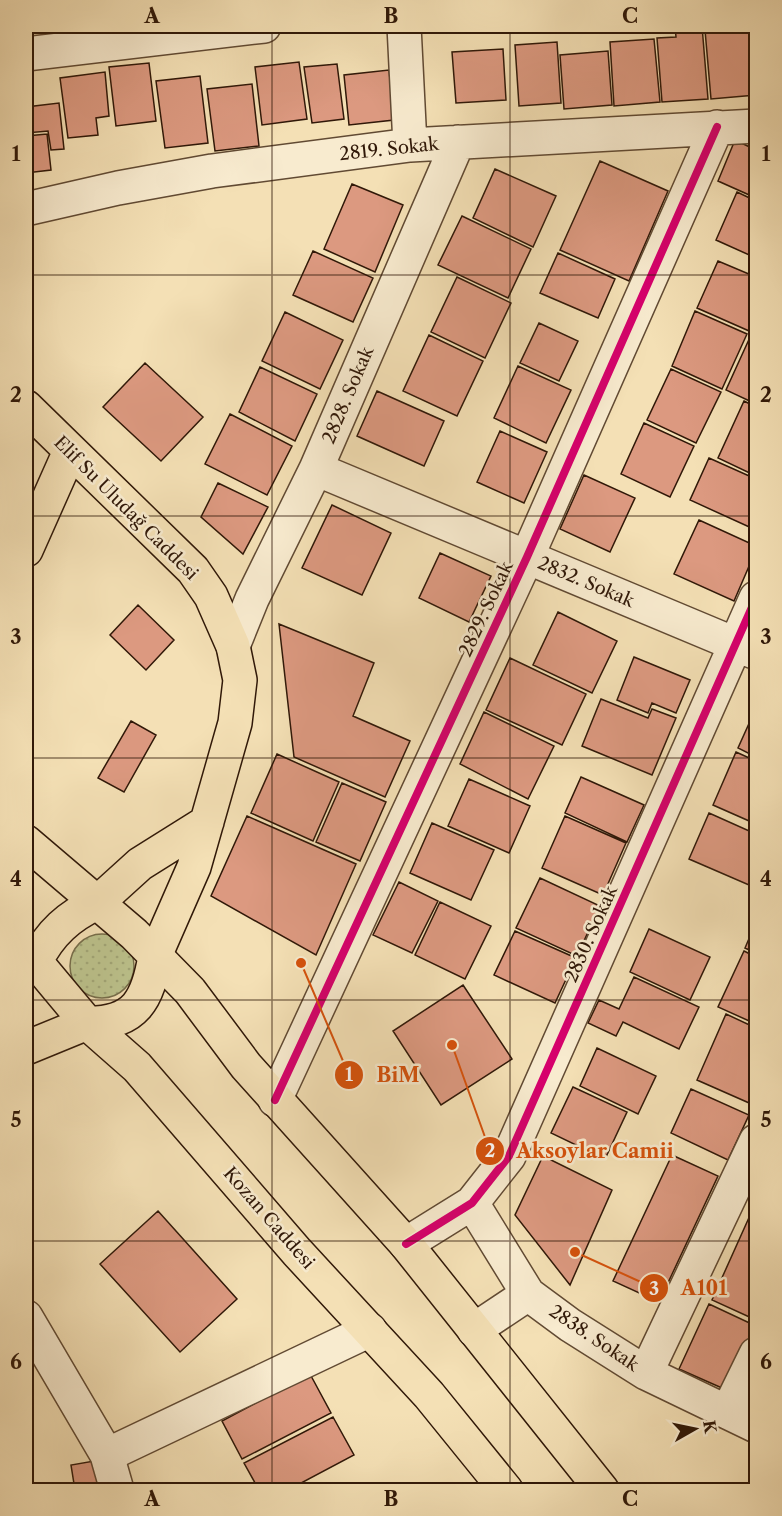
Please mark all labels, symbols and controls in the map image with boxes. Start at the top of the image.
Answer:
text: A [143,4,160,28]
text: B [384,4,399,28]
text: C [622,4,638,28]
street label: 2819. Sokak [338,133,441,165]
text: 1 [12,142,21,166]
text: 1 [762,142,771,166]
street label: 2828. Sokak [318,342,379,447]
text: 2 [10,383,22,407]
text: 2 [760,383,772,407]
street label: Elif Su Uludağ Caddesi [49,431,203,585]
street label: 2832. Sokak [535,552,639,613]
street label: 2829. Sokak [454,557,518,660]
text: 3 [10,625,22,649]
text: 3 [760,625,772,649]
text: 4 [10,867,22,891]
text: 4 [760,867,772,891]
street label: 2830. Sokak [560,881,623,986]
callout: BiM [334,1056,431,1094]
text: BiM [376,1063,420,1087]
text: 1 [345,1064,353,1086]
text: 5 [10,1108,22,1132]
text: 5 [760,1108,772,1132]
callout: Aksoylar Camii [475,1132,686,1170]
text: Aksoylar Camii [515,1139,674,1163]
text: 2 [485,1140,495,1162]
street label: Kozan Caddesi [219,1162,320,1274]
callout: A101 [639,1269,740,1307]
text: A101 [680,1276,727,1300]
text: 3 [649,1278,659,1300]
street label: 2838. Sokak [545,1300,644,1377]
text: 6 [10,1350,22,1374]
text: 6 [760,1350,772,1374]
north arrow [665,1399,725,1459]
text: K [699,1419,721,1436]
text: A [143,1487,160,1511]
text: B [384,1487,399,1511]
text: C [622,1487,638,1511]

